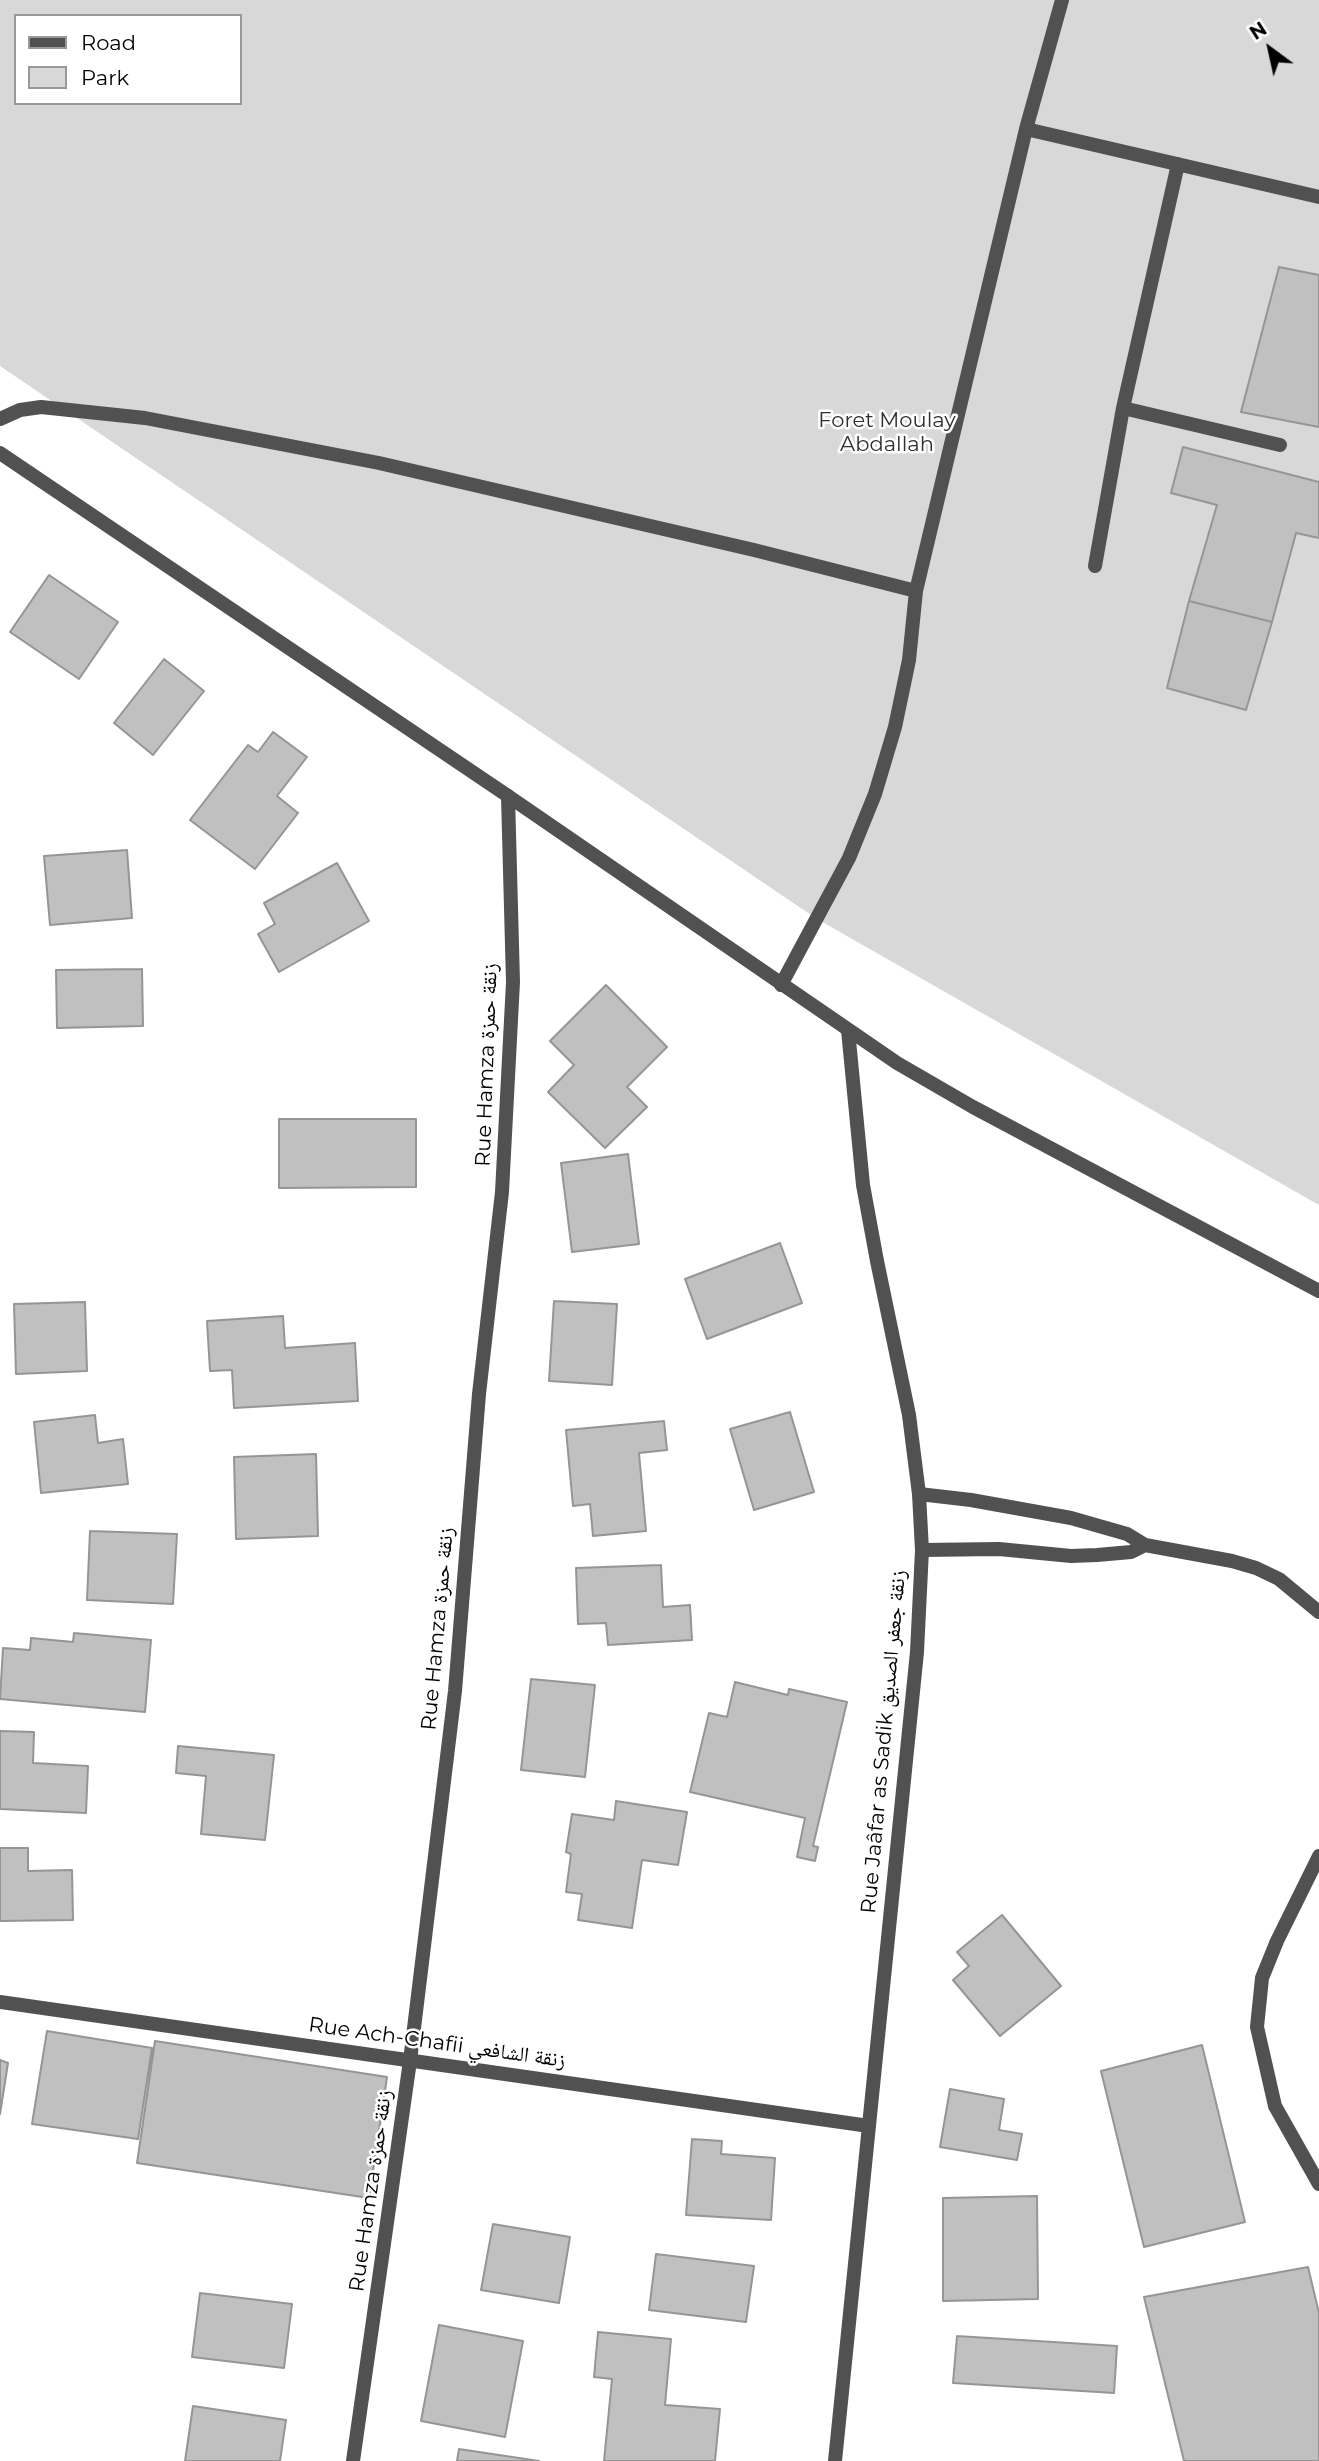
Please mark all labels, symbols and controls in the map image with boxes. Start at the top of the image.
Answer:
legend [14,14,242,105]
north arrow [1235,14,1305,84]
text: N [1246,17,1271,45]
text: Road [81,30,136,55]
text: Park [81,65,129,90]
park label: Foret Moulay Abdallah [818,408,956,458]
street label: Rue Hamza زنقة حمزة [471,963,503,1167]
street label: Rue Hamza زنقة حمزة [417,1526,459,1732]
street label: Rue Jaâfar as Sadik زنقة جعفر الصديق [856,1569,912,1915]
street label: Rue Ach-Chafii زنقة الشافعي [307,2012,567,2074]
street label: Rue Hamza زنقة حمزة [344,2088,398,2294]

